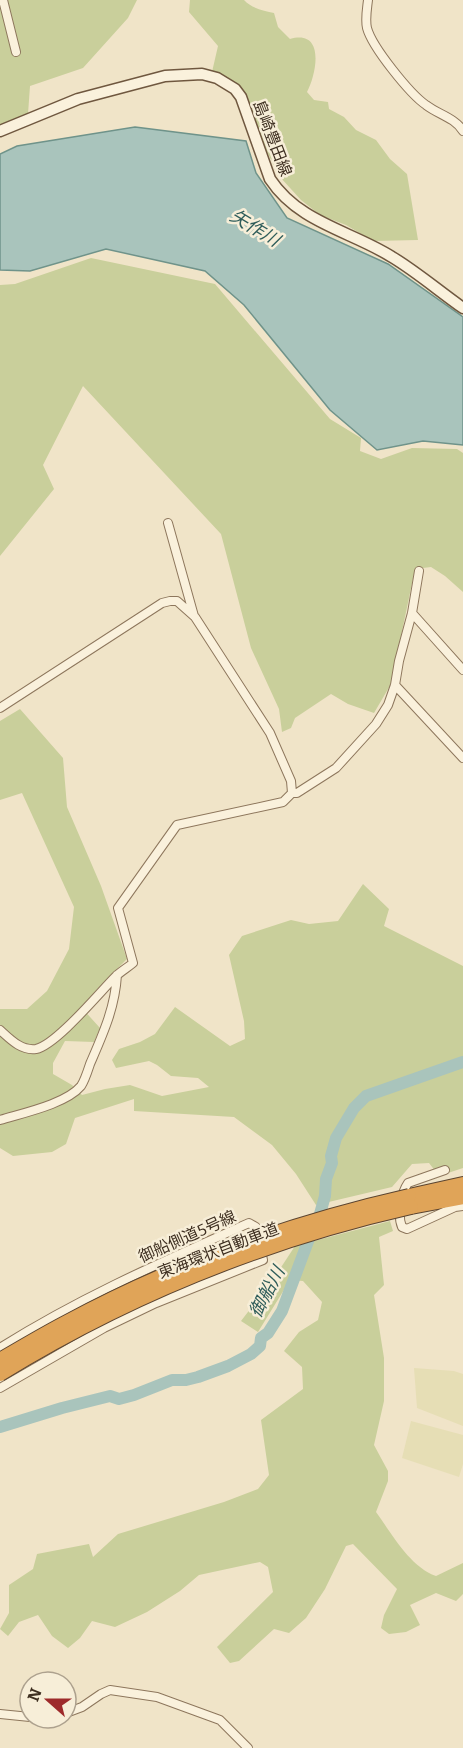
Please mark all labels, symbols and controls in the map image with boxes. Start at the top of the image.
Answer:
street label: 島崎豊田線 [249,97,296,179]
water label: 矢作川 [226,205,286,252]
street label: 御船側道5号線 [136,1207,239,1266]
street label: 東海環状自動車道 [155,1219,281,1282]
water label: 御船川 [245,1261,290,1321]
north arrow [18,1670,78,1730]
text: N [23,1686,46,1704]

